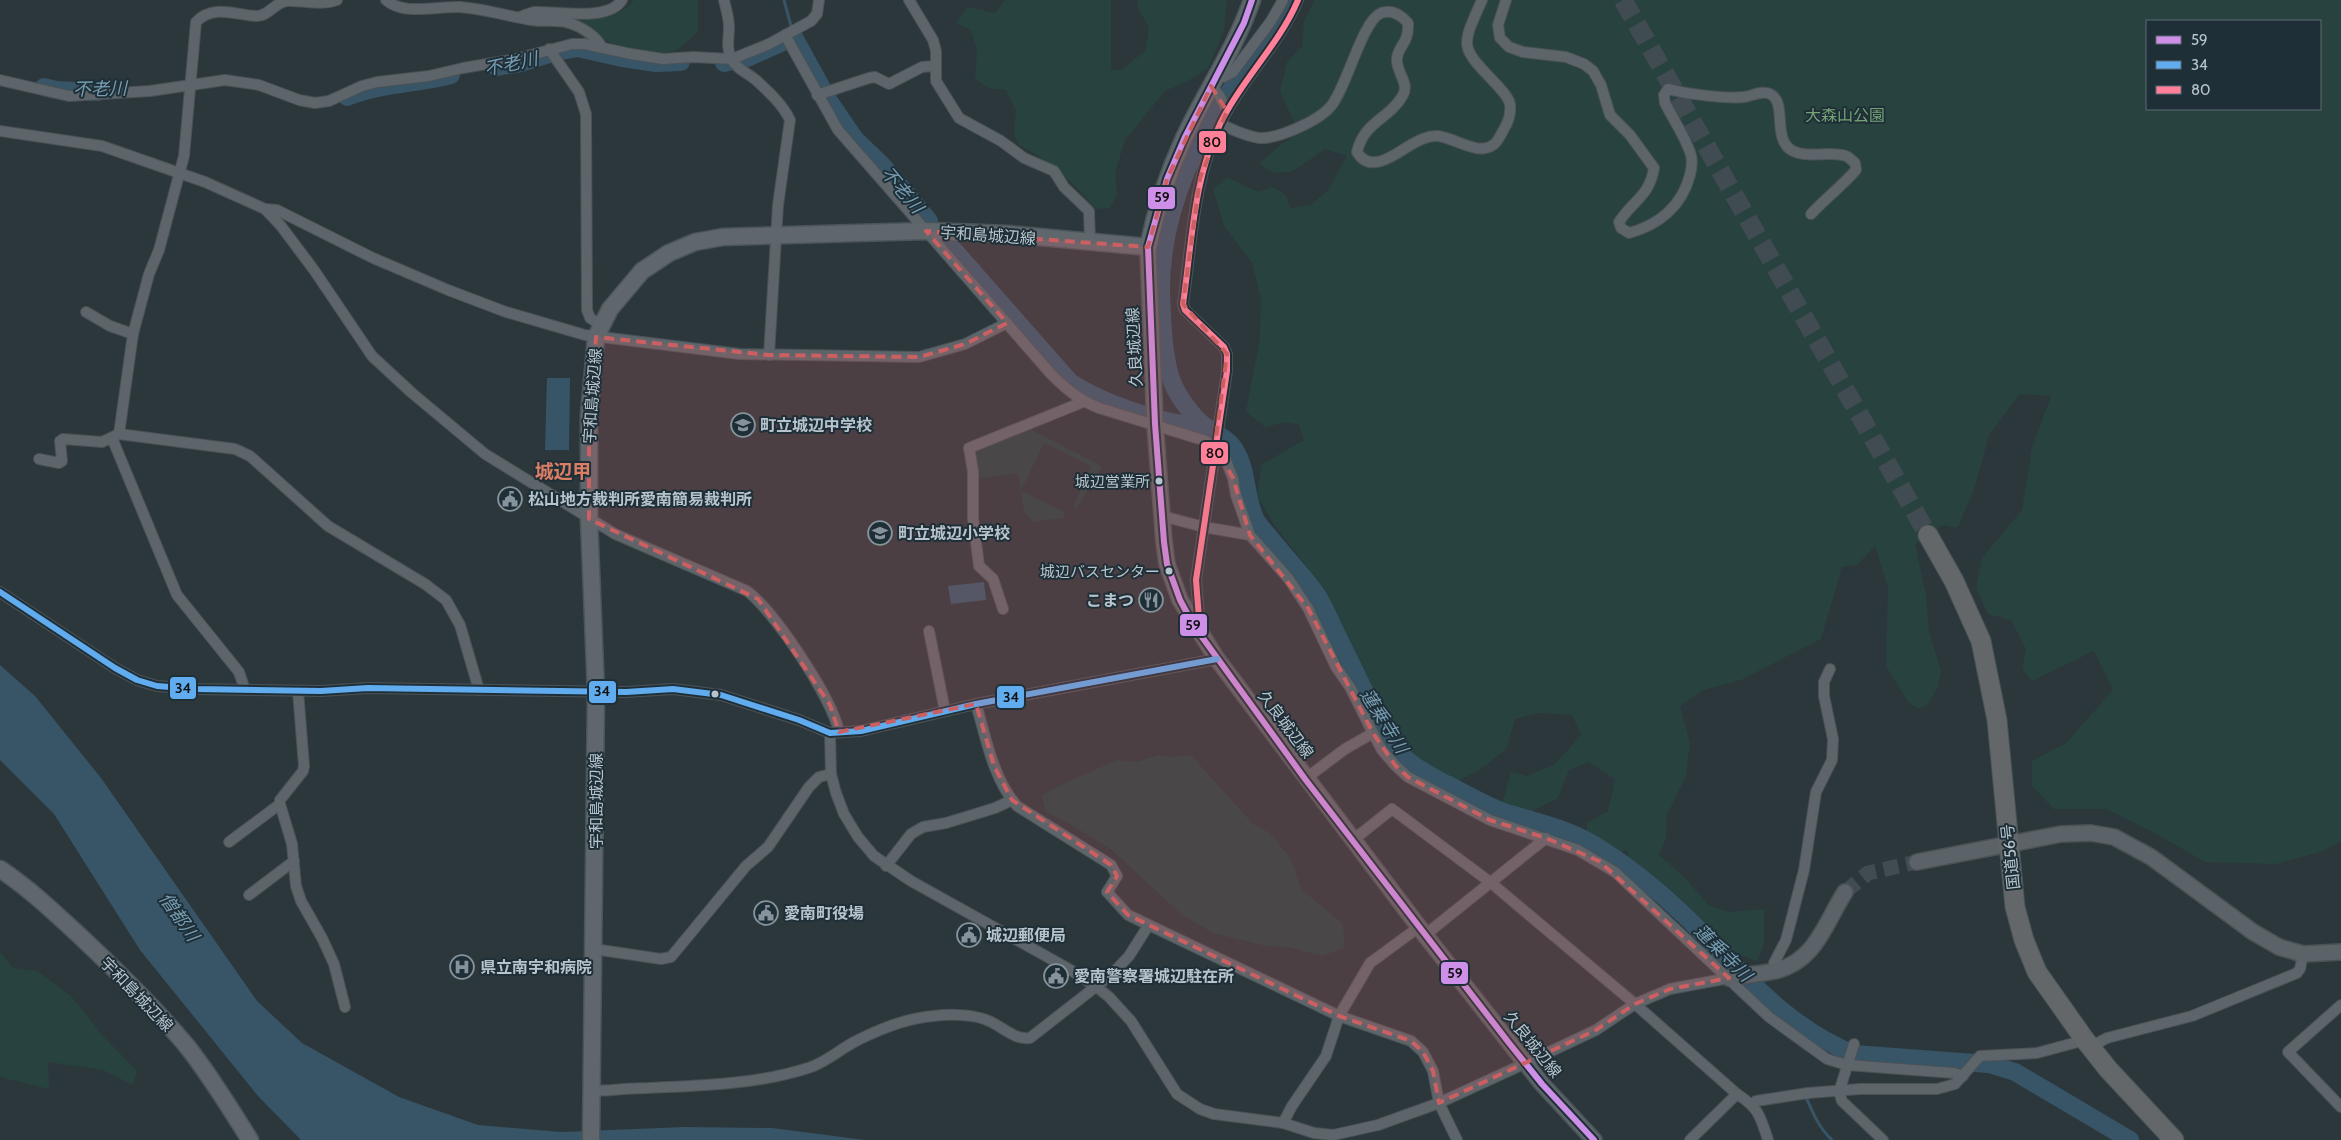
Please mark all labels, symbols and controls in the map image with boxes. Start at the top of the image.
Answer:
legend [2146,20,2321,110]
text: 59 [2191,31,2208,49]
water label: 不老川 [482,47,542,80]
text: 34 [2191,56,2208,74]
water label: 不老川 [73,77,129,100]
text: 80 [2191,81,2211,99]
park label: 大森山公園 [1805,106,1885,125]
line badge: 80 [1198,130,1227,154]
text: 80 [1203,133,1221,151]
water label: 不老川 [876,162,929,219]
line badge: 59 [1147,186,1176,210]
text: 59 [1154,188,1170,206]
street label: 宇和島城辺線 [939,223,1037,248]
street label: 久良城辺線 [1123,307,1146,387]
street label: 宇和島城辺線 [580,347,605,445]
school or university icon: 町立城辺中学校 [730,412,756,438]
place label: 町立城辺中学校 [760,416,872,435]
line badge: 80 [1200,441,1229,465]
text: 80 [1206,444,1224,462]
district label: 城辺甲 [534,460,592,483]
place label: 城辺営業所 [1075,473,1150,491]
marker: 城辺営業所 [1154,476,1164,486]
public building icon: 松山地方裁判所愛南簡易裁判所 [497,486,523,512]
place label: 松山地方裁判所愛南簡易裁判所 [528,490,752,509]
school or university icon: 町立城辺小学校 [867,520,893,546]
place label: 町立城辺小学校 [898,524,1010,543]
place label: 城辺バスセンター [1040,563,1160,581]
marker: 城辺バスセンター [1164,566,1174,576]
restaurant icon: こまつ [1138,587,1164,613]
place label: こまつ [1086,591,1134,610]
line badge: 59 [1179,613,1208,637]
text: 59 [1185,616,1201,634]
line badge: 34 [169,676,197,700]
text: 34 [175,679,191,697]
line badge: 34 [588,680,617,704]
text: 34 [594,682,610,700]
line badge: 34 [996,685,1025,709]
water label: 蓮乗寺川 [1356,685,1413,759]
street label: 久良城辺線 [1254,687,1317,762]
text: 34 [1003,688,1019,706]
unlabelled marker [710,689,720,699]
street label: 宇和島城辺線 [587,753,606,849]
street label: 国道56号 [1998,823,2023,891]
water label: 僧都川 [155,889,205,947]
public building icon: 愛南町役場 [753,900,779,926]
place label: 愛南町役場 [784,904,864,923]
water label: 蓮乗寺川 [1690,920,1758,988]
public building icon: 城辺郵便局 [956,922,982,948]
place label: 城辺郵便局 [986,926,1066,945]
street label: 宇和島城辺線 [96,953,177,1035]
hospital icon: 県立南宇和病院 [449,954,475,980]
place label: 県立南宇和病院 [480,958,592,977]
line badge: 59 [1440,961,1469,985]
public building icon: 愛南警察署城辺駐在所 [1043,963,1069,989]
text: 59 [1447,964,1463,982]
place label: 愛南警察署城辺駐在所 [1074,967,1234,986]
street label: 久良城辺線 [1500,1007,1565,1081]

